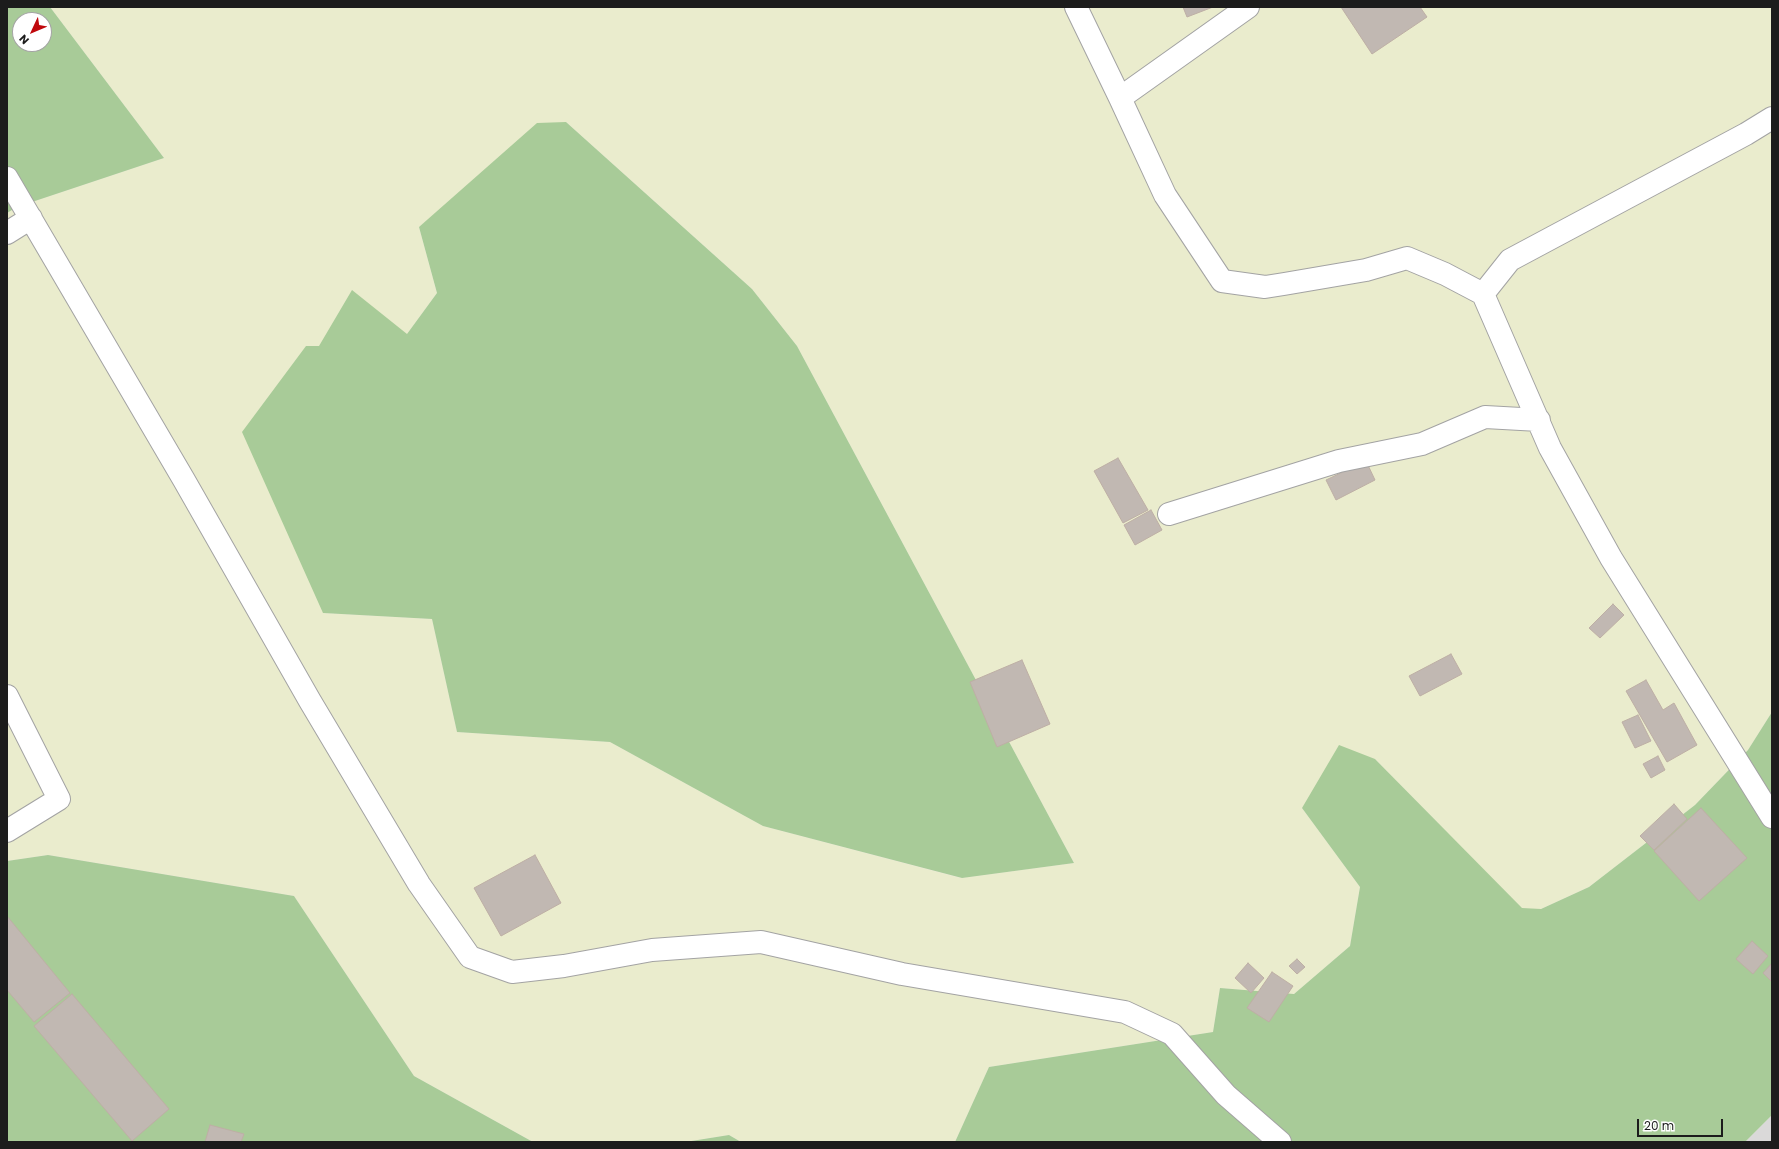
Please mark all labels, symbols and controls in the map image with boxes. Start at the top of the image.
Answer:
north arrow [12,12,52,52]
text: N [15,31,33,48]
scale bar [1639,1111,1725,1137]
text: 20 m [1644,1117,1674,1134]

